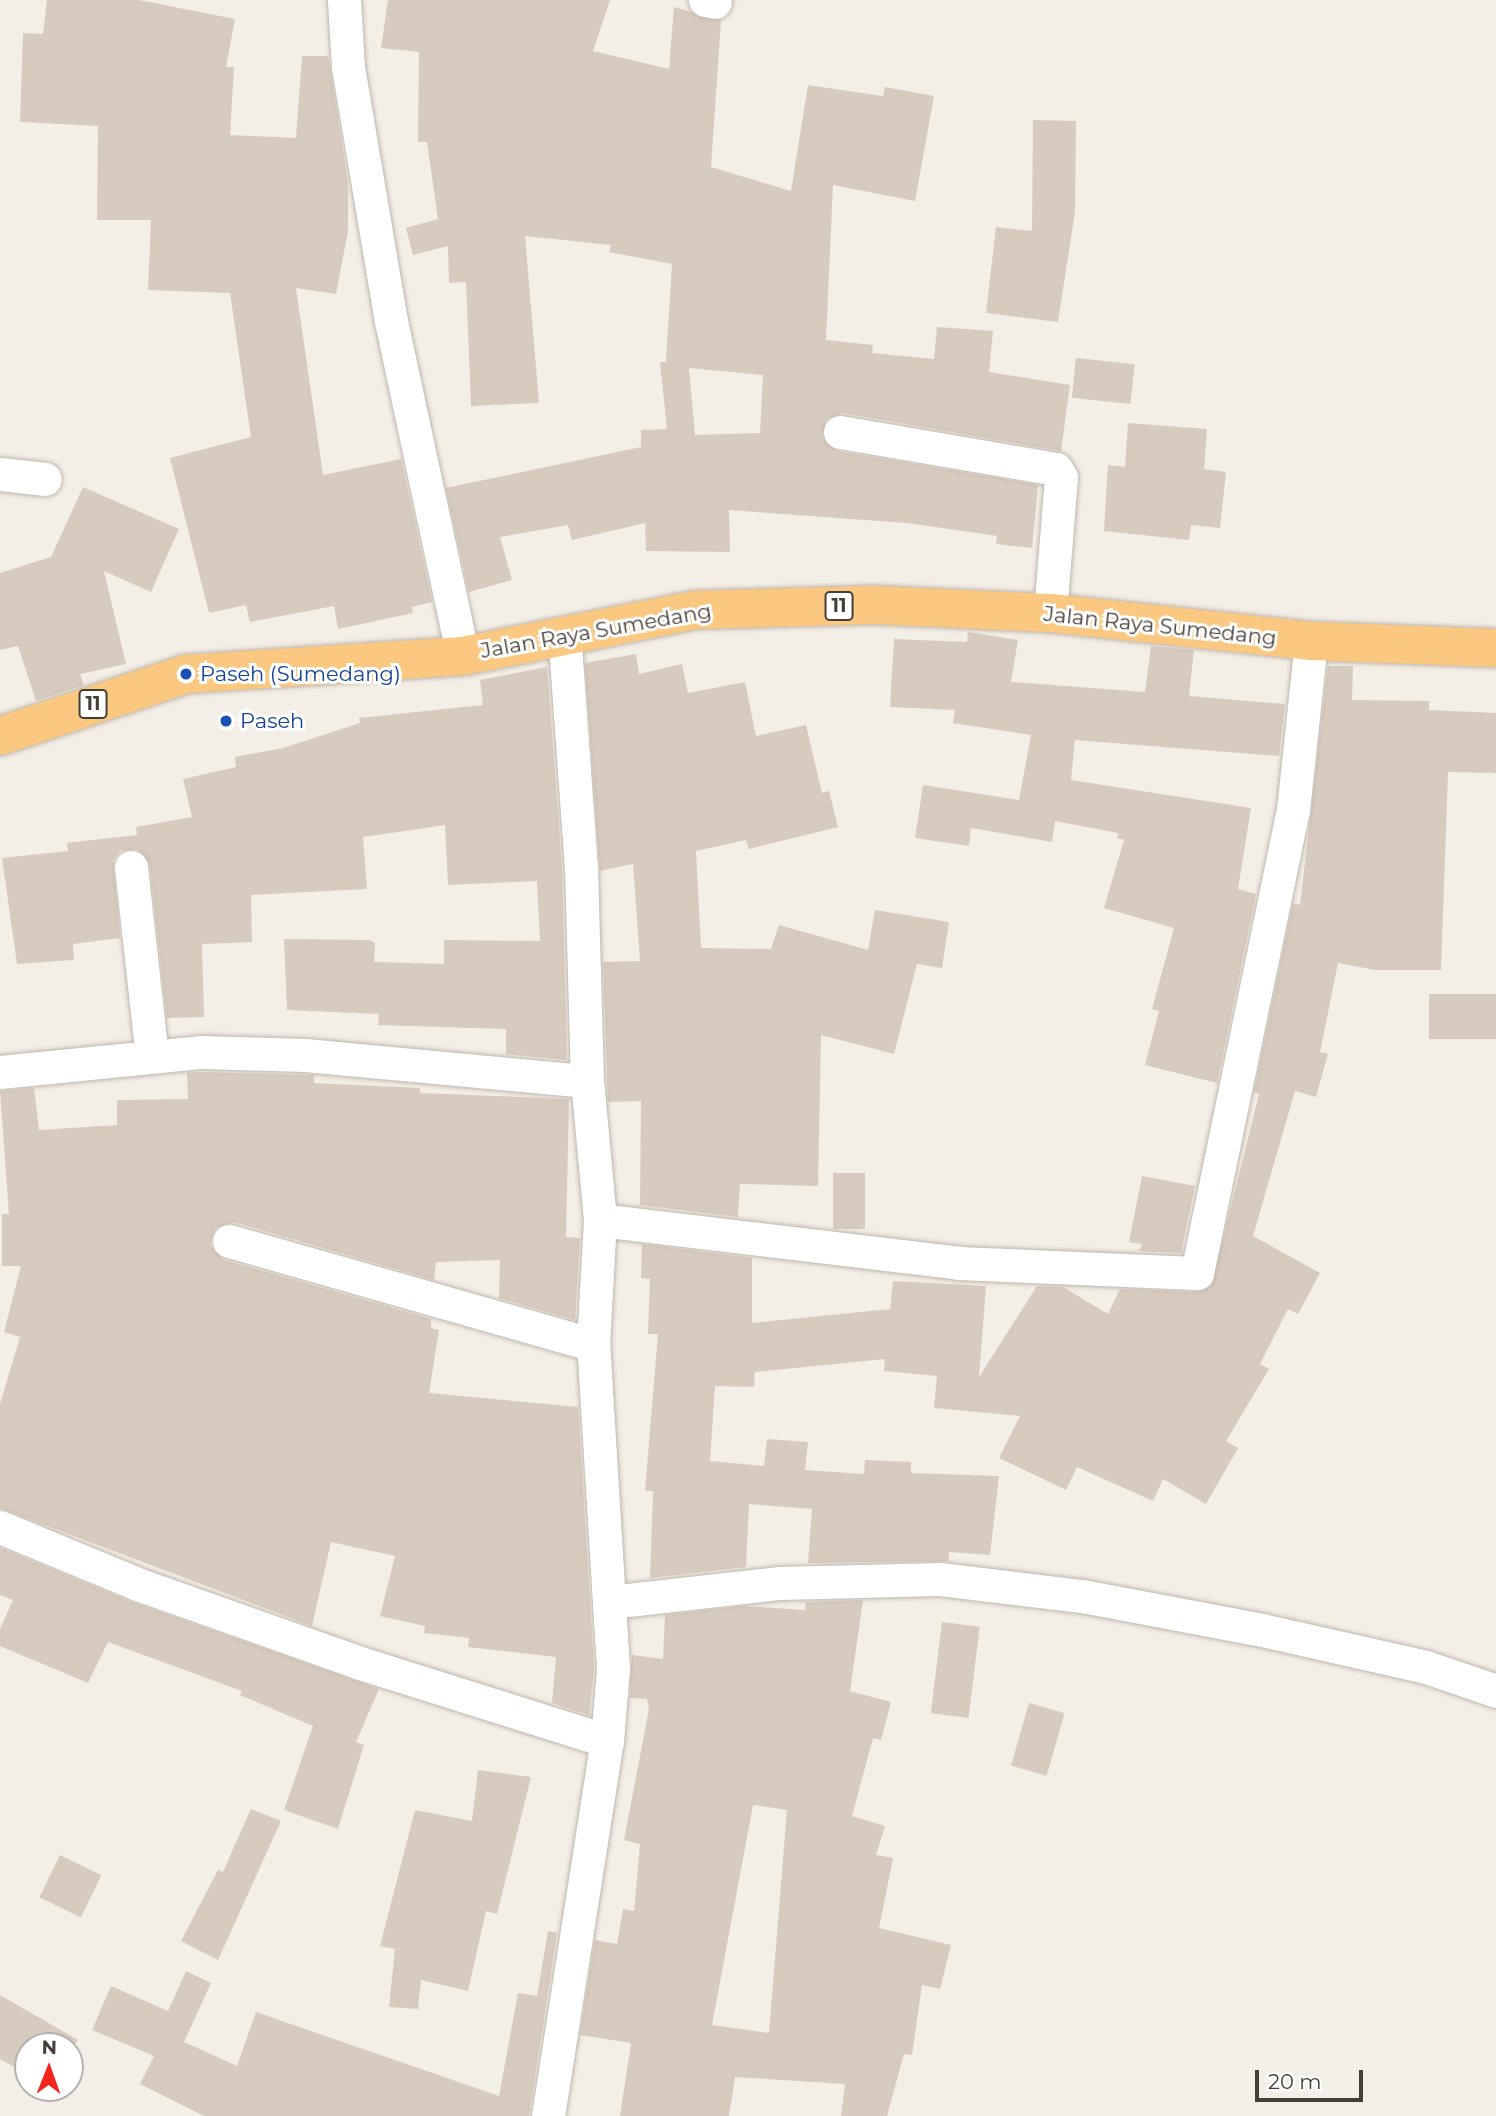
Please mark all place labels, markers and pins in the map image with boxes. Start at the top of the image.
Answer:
place label: Paseh (Sumedang) [200,661,401,687]
marker: Paseh (Sumedang) [178,666,194,682]
place label: Paseh [240,708,304,734]
marker: Paseh [218,713,234,729]

